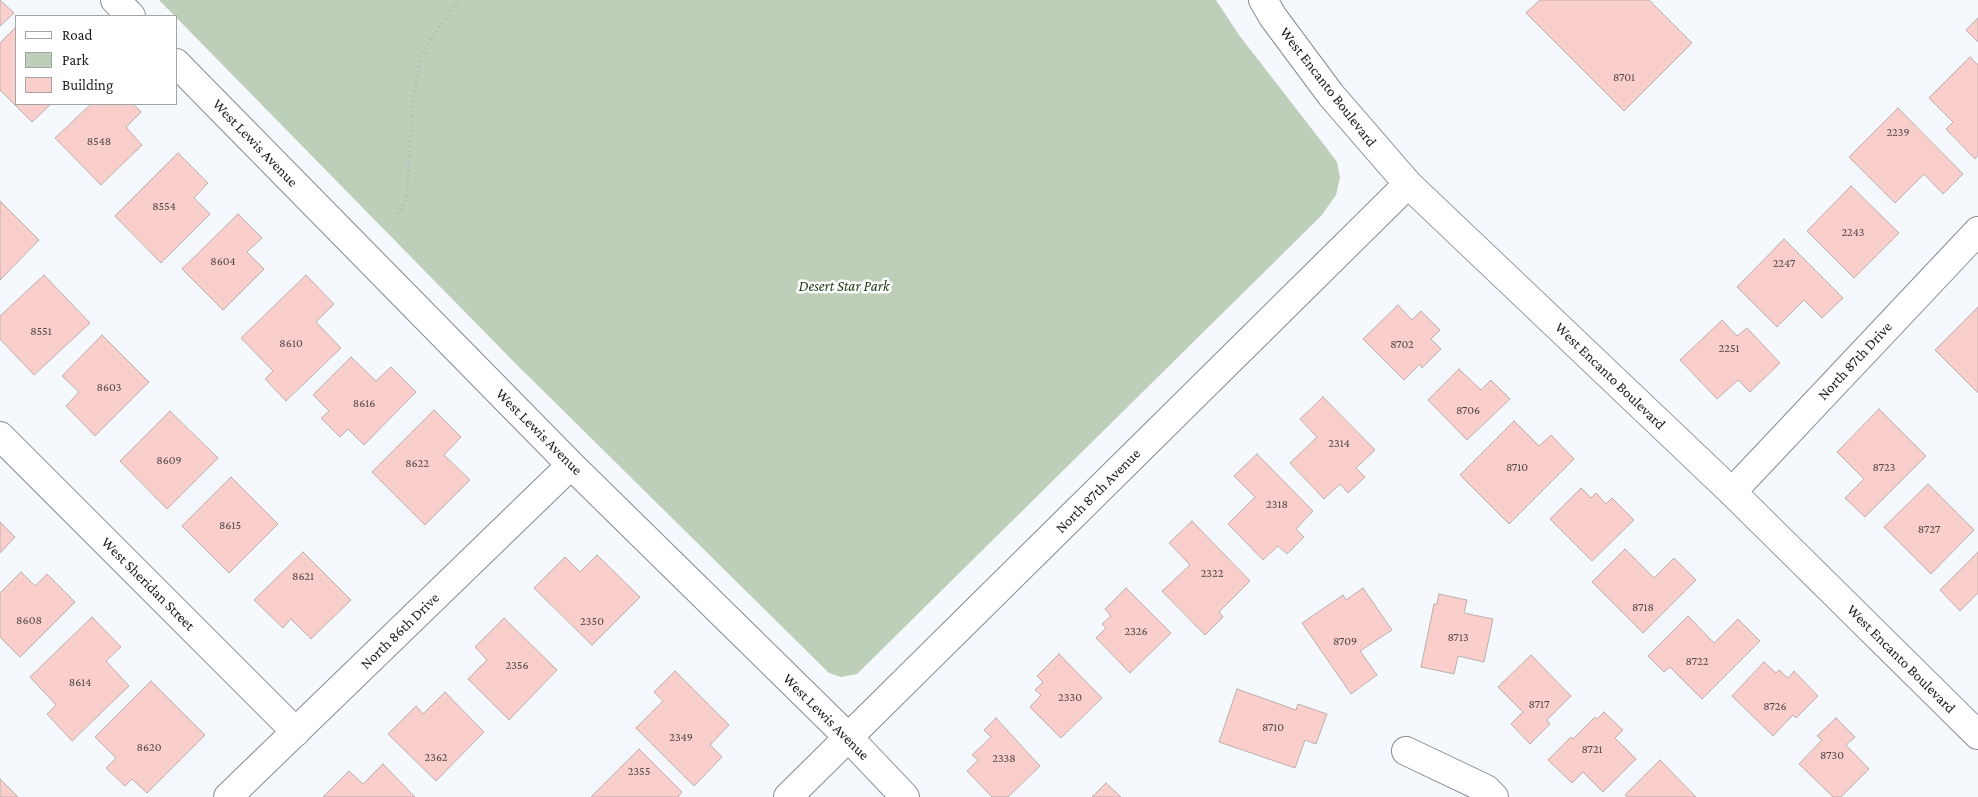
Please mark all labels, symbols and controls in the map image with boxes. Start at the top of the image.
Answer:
legend [15,15,178,105]
street label: West Encanto Boulevard [1276,24,1380,150]
text: Road [62,27,92,43]
text: Park [62,52,89,68]
house number: 8701 [1613,70,1635,84]
text: Building [62,77,113,93]
street label: West Lewis Avenue [208,95,302,191]
house number: 2239 [1886,125,1910,139]
house number: 8548 [87,134,111,148]
house number: 8554 [152,199,176,213]
house number: 2243 [1841,225,1865,239]
house number: 8604 [210,254,236,268]
house number: 2247 [1773,256,1795,270]
park label: Desert Star Park [799,277,889,295]
street label: North 87th Drive [1814,318,1896,404]
street label: West Encanto Boulevard [1551,319,1669,433]
house number: 8551 [30,324,52,338]
house number: 8610 [279,336,303,350]
house number: 8702 [1390,337,1414,351]
house number: 2251 [1719,341,1739,355]
house number: 8603 [97,380,121,394]
street label: West Lewis Avenue [492,385,586,479]
house number: 8616 [353,396,375,410]
house number: 8706 [1456,403,1480,417]
house number: 2314 [1328,436,1350,450]
street label: North 87th Avenue [1052,445,1144,537]
house number: 8609 [156,453,182,467]
house number: 8622 [405,456,429,470]
house number: 8710 [1506,460,1528,474]
house number: 8723 [1873,460,1895,474]
house number: 2318 [1266,497,1288,511]
house number: 8615 [219,518,241,532]
house number: 8727 [1918,522,1940,536]
street label: West Sheridan Street [97,533,199,635]
house number: 2322 [1201,566,1223,580]
house number: 8621 [292,569,314,583]
street label: North 86th Drive [357,589,443,673]
house number: 8718 [1632,600,1654,614]
street label: West Encanto Boulevard [1843,601,1959,717]
house number: 8608 [16,613,42,627]
house number: 2350 [580,614,604,628]
house number: 2326 [1124,624,1148,638]
house number: 8713 [1447,630,1469,644]
house number: 8709 [1333,634,1357,648]
house number: 8722 [1686,654,1708,668]
house number: 2356 [505,658,529,672]
street label: West Lewis Avenue [779,670,873,764]
house number: 8614 [69,675,91,689]
house number: 2330 [1058,690,1082,704]
house number: 8717 [1529,697,1549,711]
house number: 8726 [1763,699,1787,713]
house number: 8710 [1262,720,1284,734]
house number: 2349 [669,730,693,744]
house number: 8620 [137,740,161,754]
house number: 8721 [1581,742,1603,756]
house number: 8730 [1820,748,1844,762]
house number: 2362 [425,750,447,764]
house number: 2338 [992,751,1016,765]
house number: 2355 [628,764,650,778]

